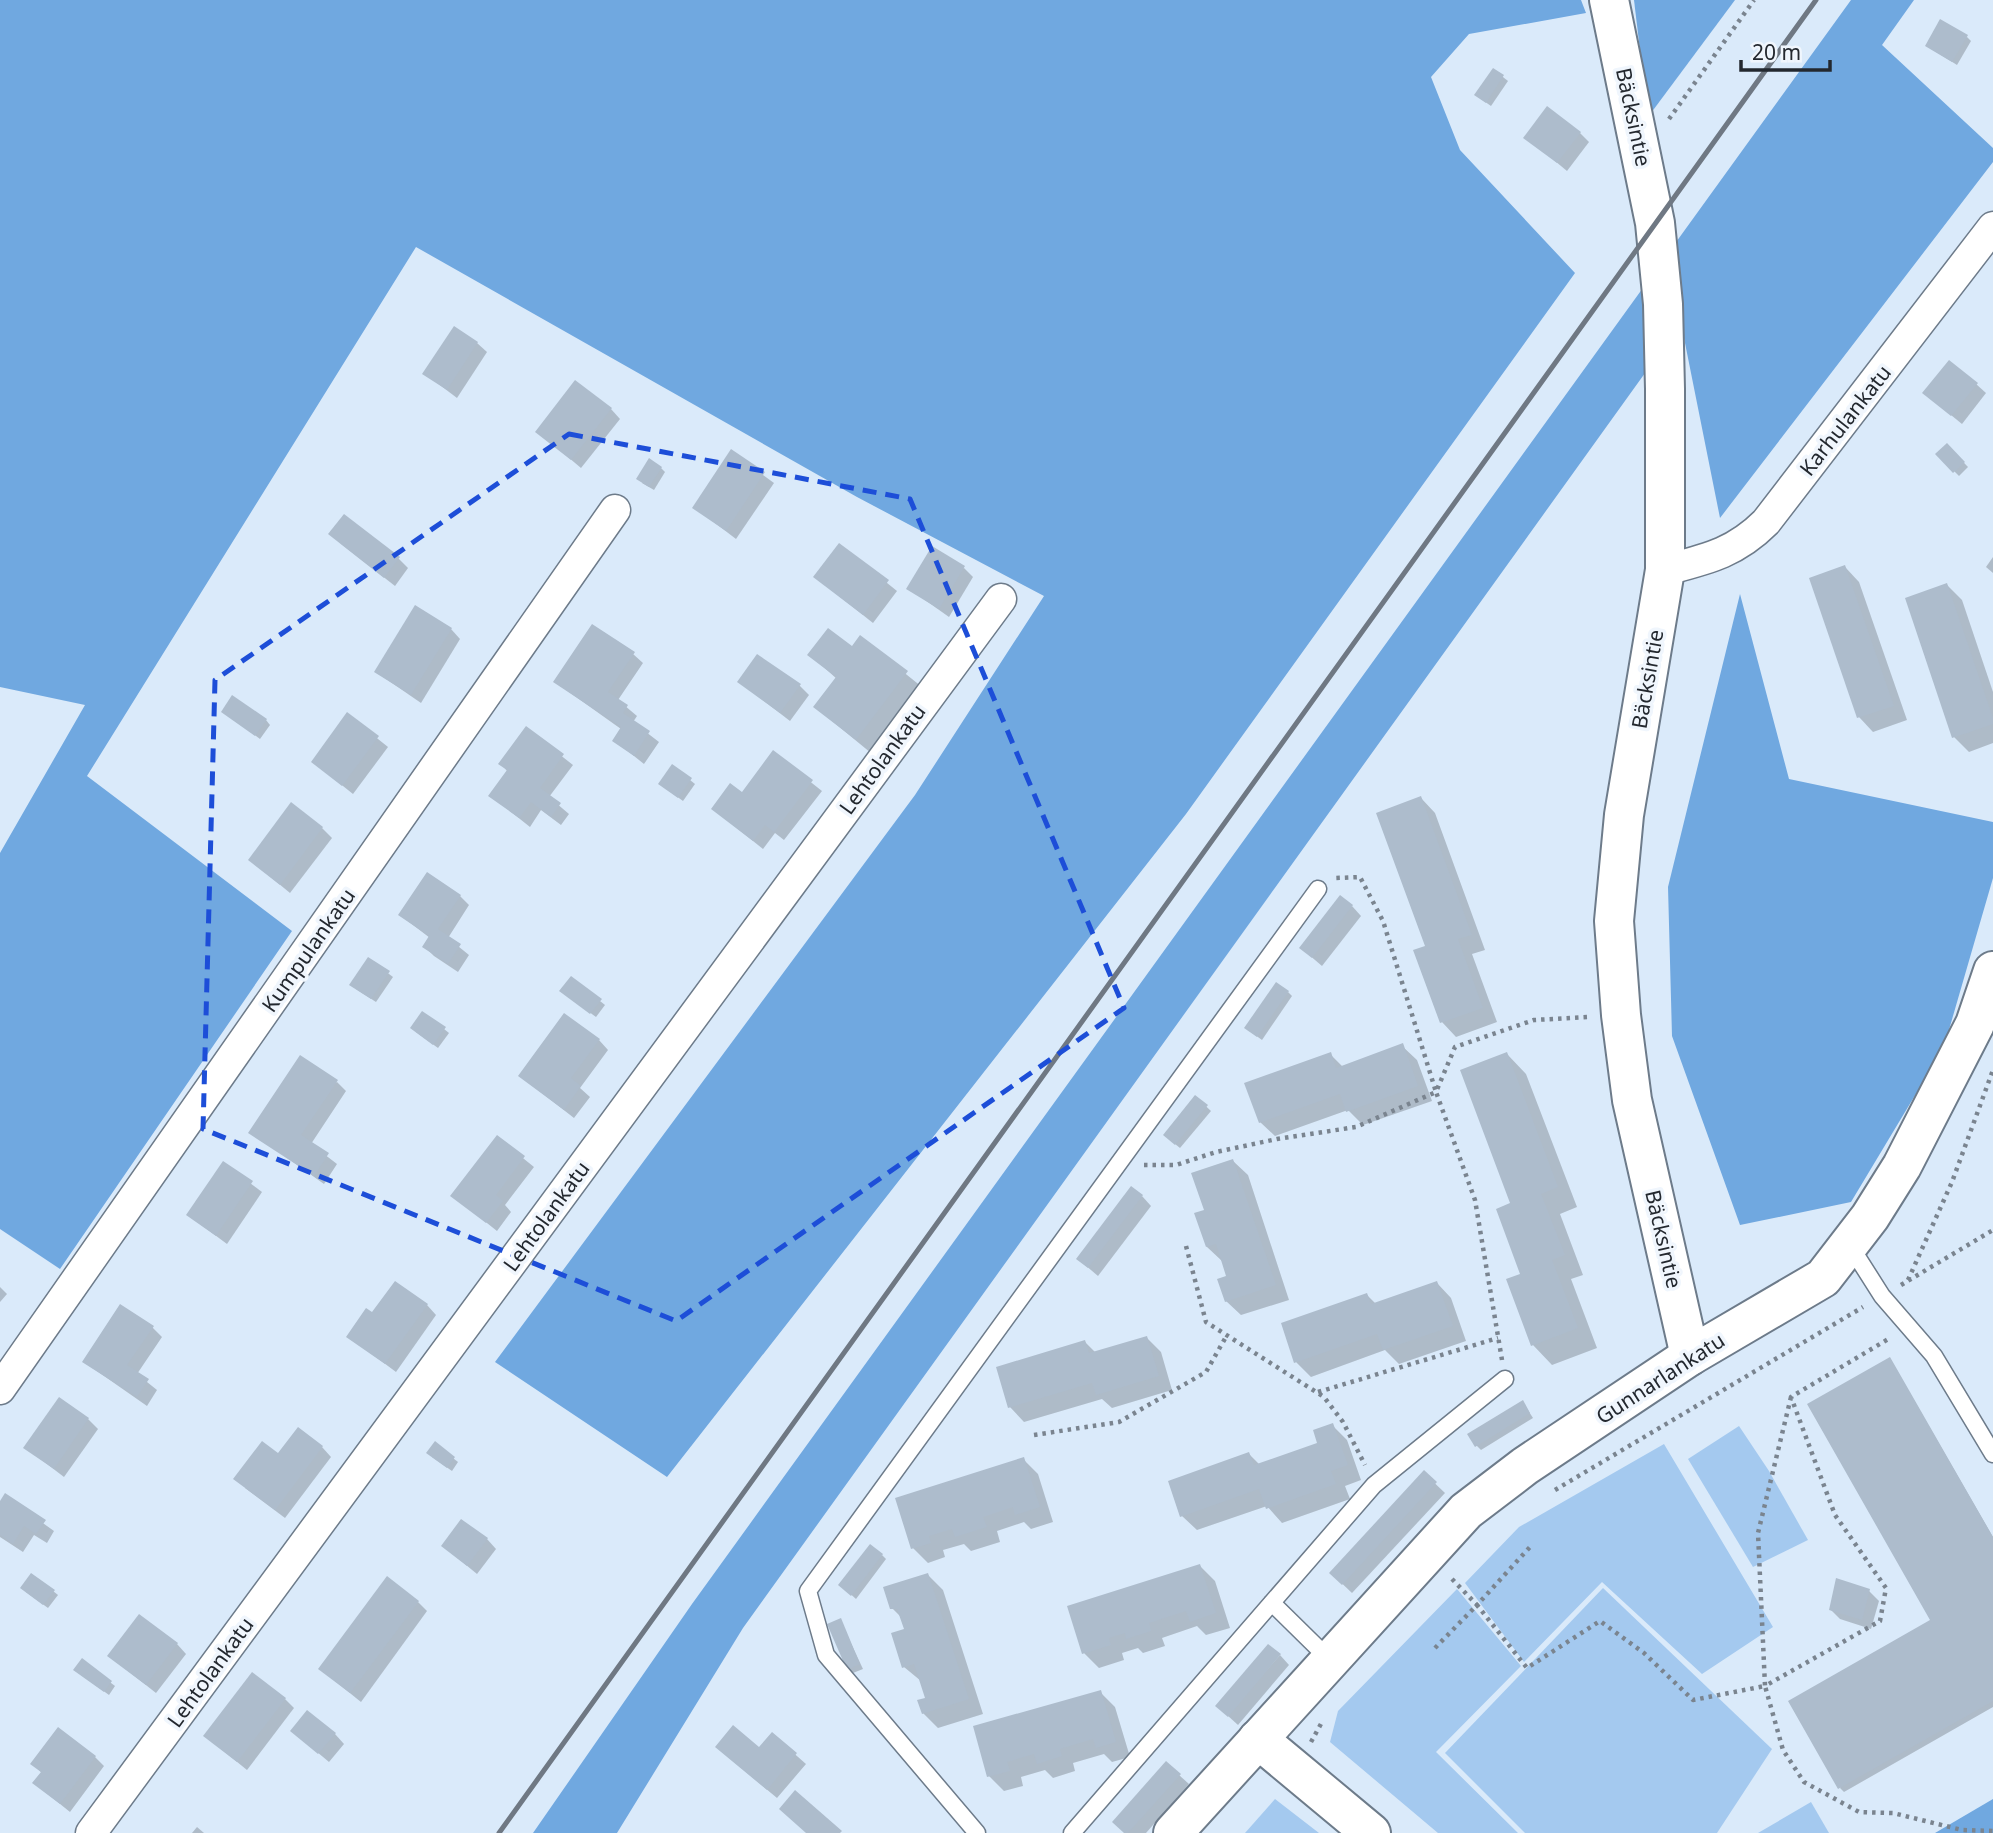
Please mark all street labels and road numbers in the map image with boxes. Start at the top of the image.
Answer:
street label: Bäcksintie [1610,65,1658,169]
street label: Karhulankatu [1793,359,1897,481]
street label: Bäcksintie [1625,627,1669,731]
street label: Lehtolankatu [833,698,931,820]
street label: Kumpulankatu [255,882,361,1018]
street label: Lehtolankatu [497,1155,595,1277]
street label: Bäcksintie [1639,1187,1689,1291]
street label: Gunnarlankatu [1590,1326,1730,1430]
street label: Lehtolankatu [161,1611,259,1733]

